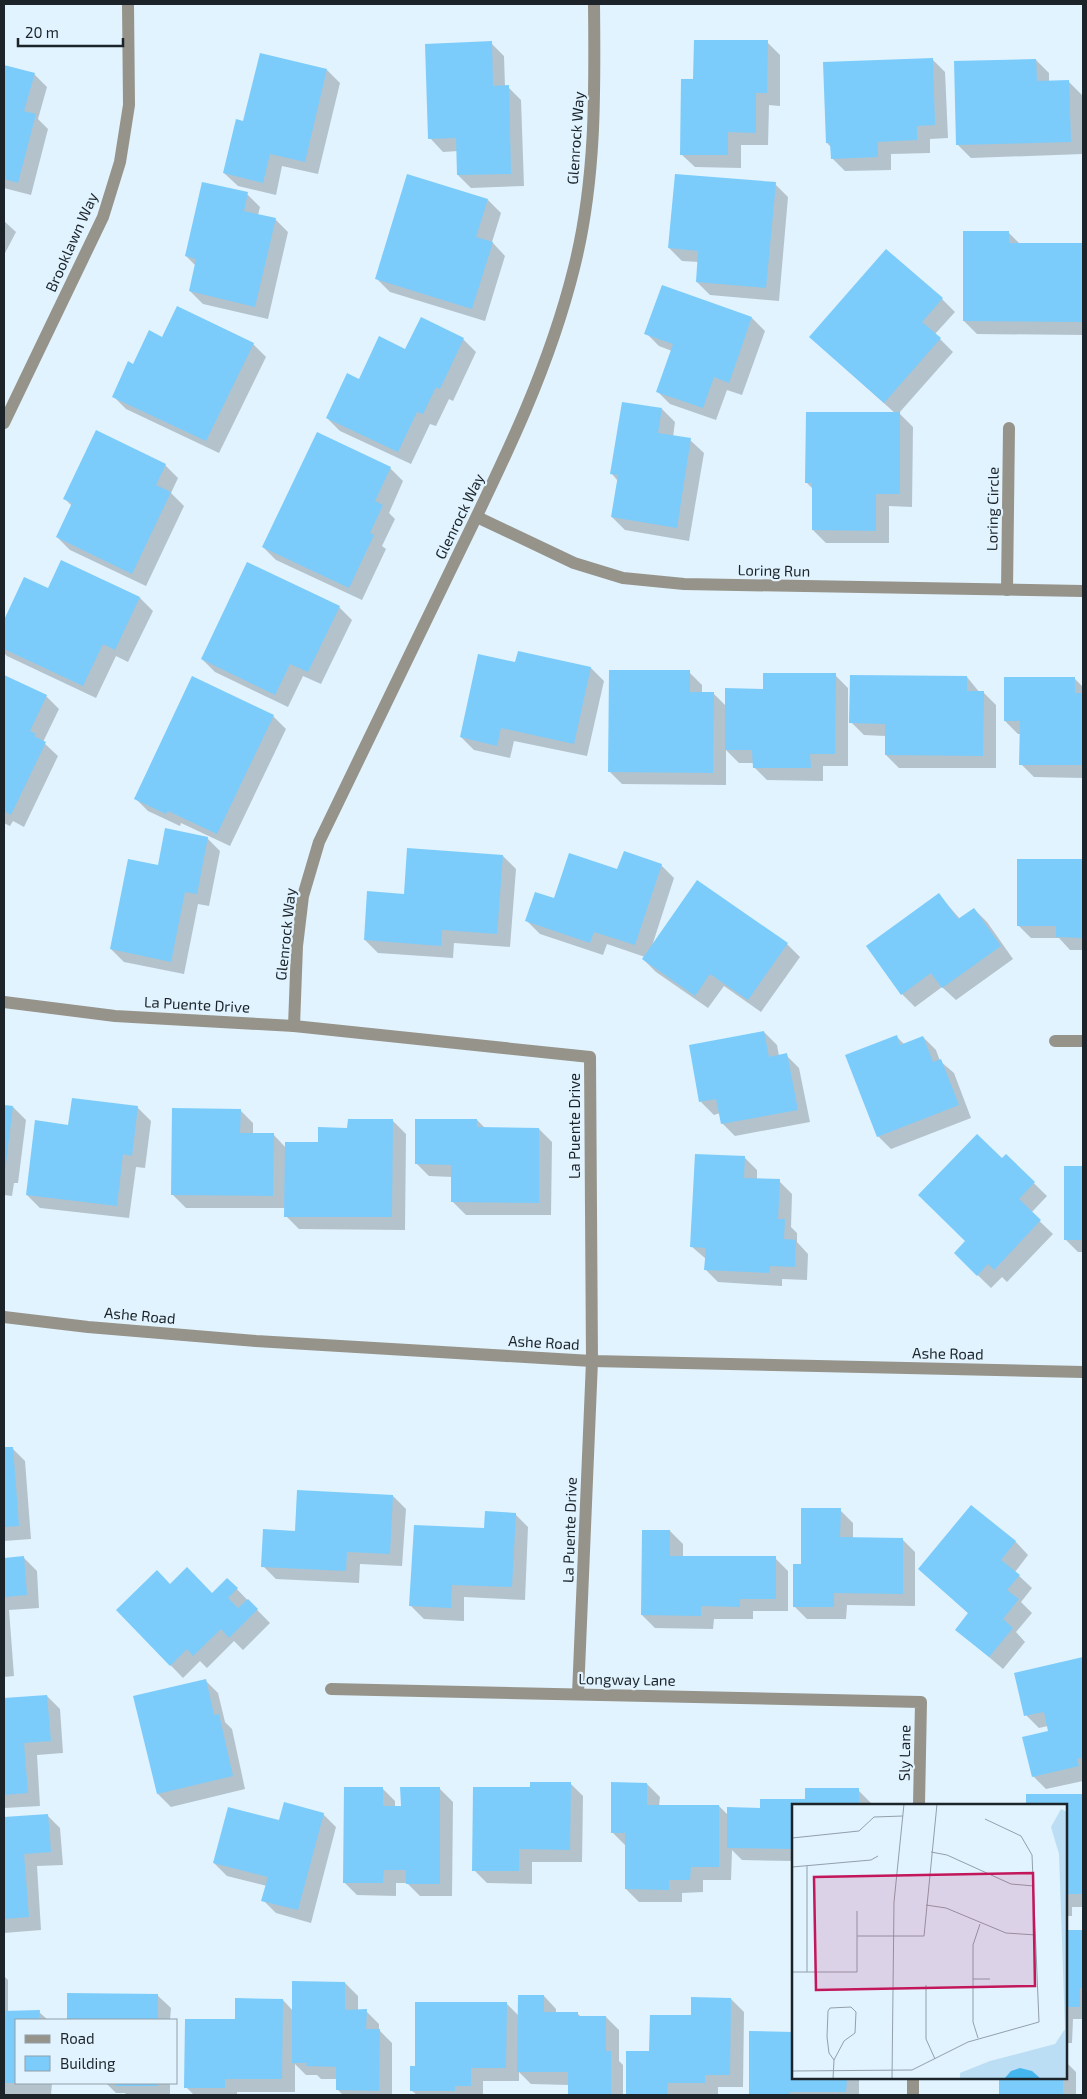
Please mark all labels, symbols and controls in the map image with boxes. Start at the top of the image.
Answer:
scale bar [18,15,122,47]
text: 20 m [25,23,59,41]
street label: Glenrock Way [563,91,587,185]
street label: Brooklawn Way [41,189,101,294]
street label: Loring Circle [982,467,1002,551]
street label: Glenrock Way [430,470,488,562]
street label: Loring Run [737,560,811,580]
street label: Glenrock Way [271,887,299,981]
street label: La Puente Drive [144,992,250,1016]
street label: La Puente Drive [565,1073,583,1179]
street label: Ashe Road [104,1303,176,1327]
street label: Ashe Road [508,1331,580,1353]
street label: Ashe Road [912,1343,984,1363]
street label: La Puente Drive [558,1477,580,1583]
street label: Longway Lane [578,1669,676,1689]
street label: Sly Lane [895,1725,913,1781]
inset map [792,1804,1067,2079]
legend [15,2019,178,2084]
text: Road [60,2029,95,2047]
text: Building [60,2054,116,2072]

